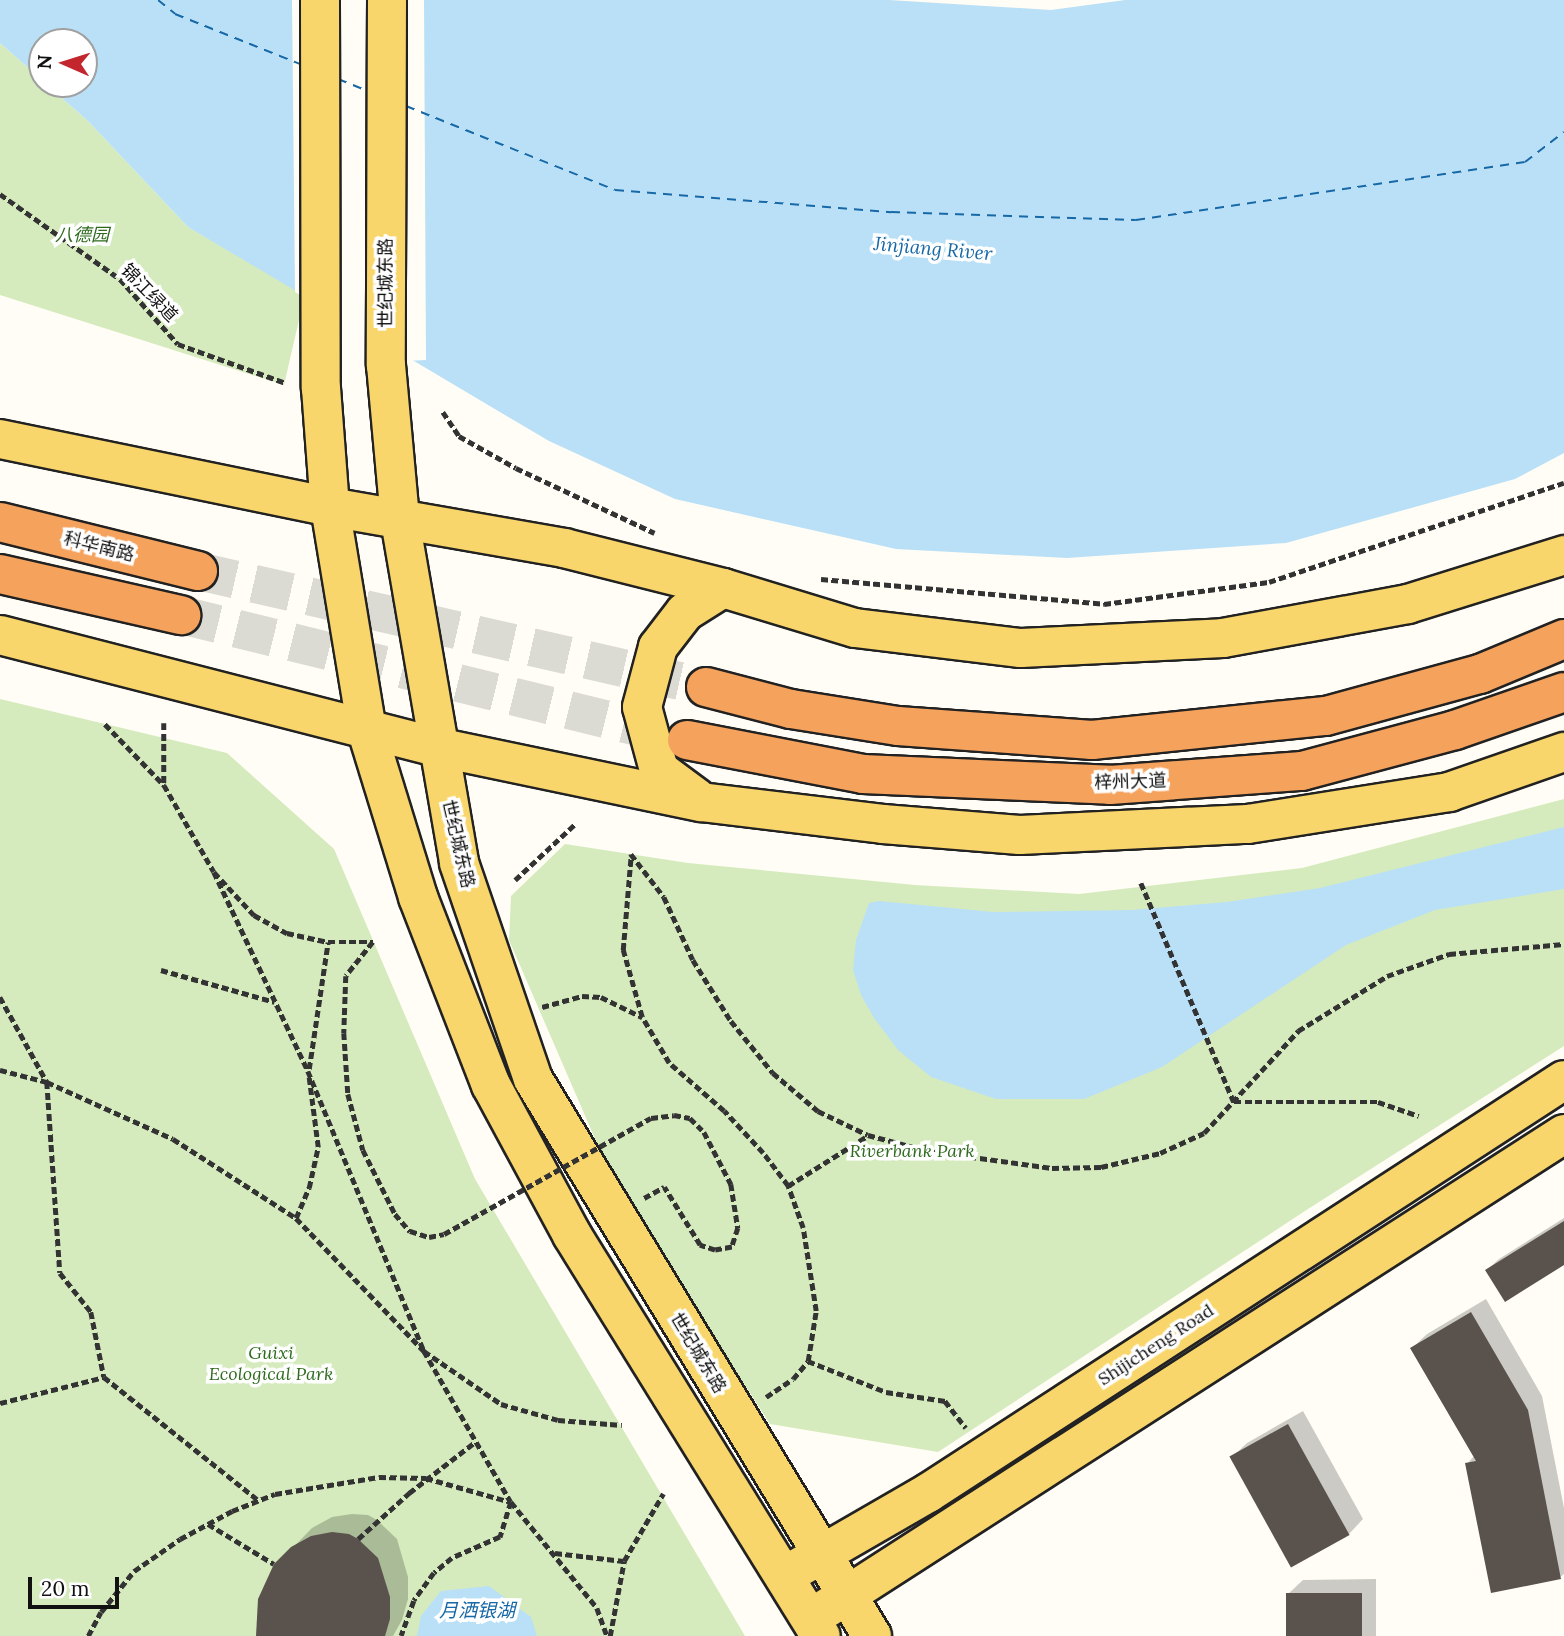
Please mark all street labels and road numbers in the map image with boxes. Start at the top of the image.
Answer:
street label: 世纪城东路 [375,238,397,328]
street label: 锦江绿道 [116,260,182,326]
street label: 科华南路 [61,528,137,566]
street label: 梓州大道 [1094,770,1166,794]
street label: 世纪城东路 [437,798,479,890]
street label: Shijicheng Road [1094,1300,1218,1390]
street label: 世纪城东路 [666,1309,730,1397]

